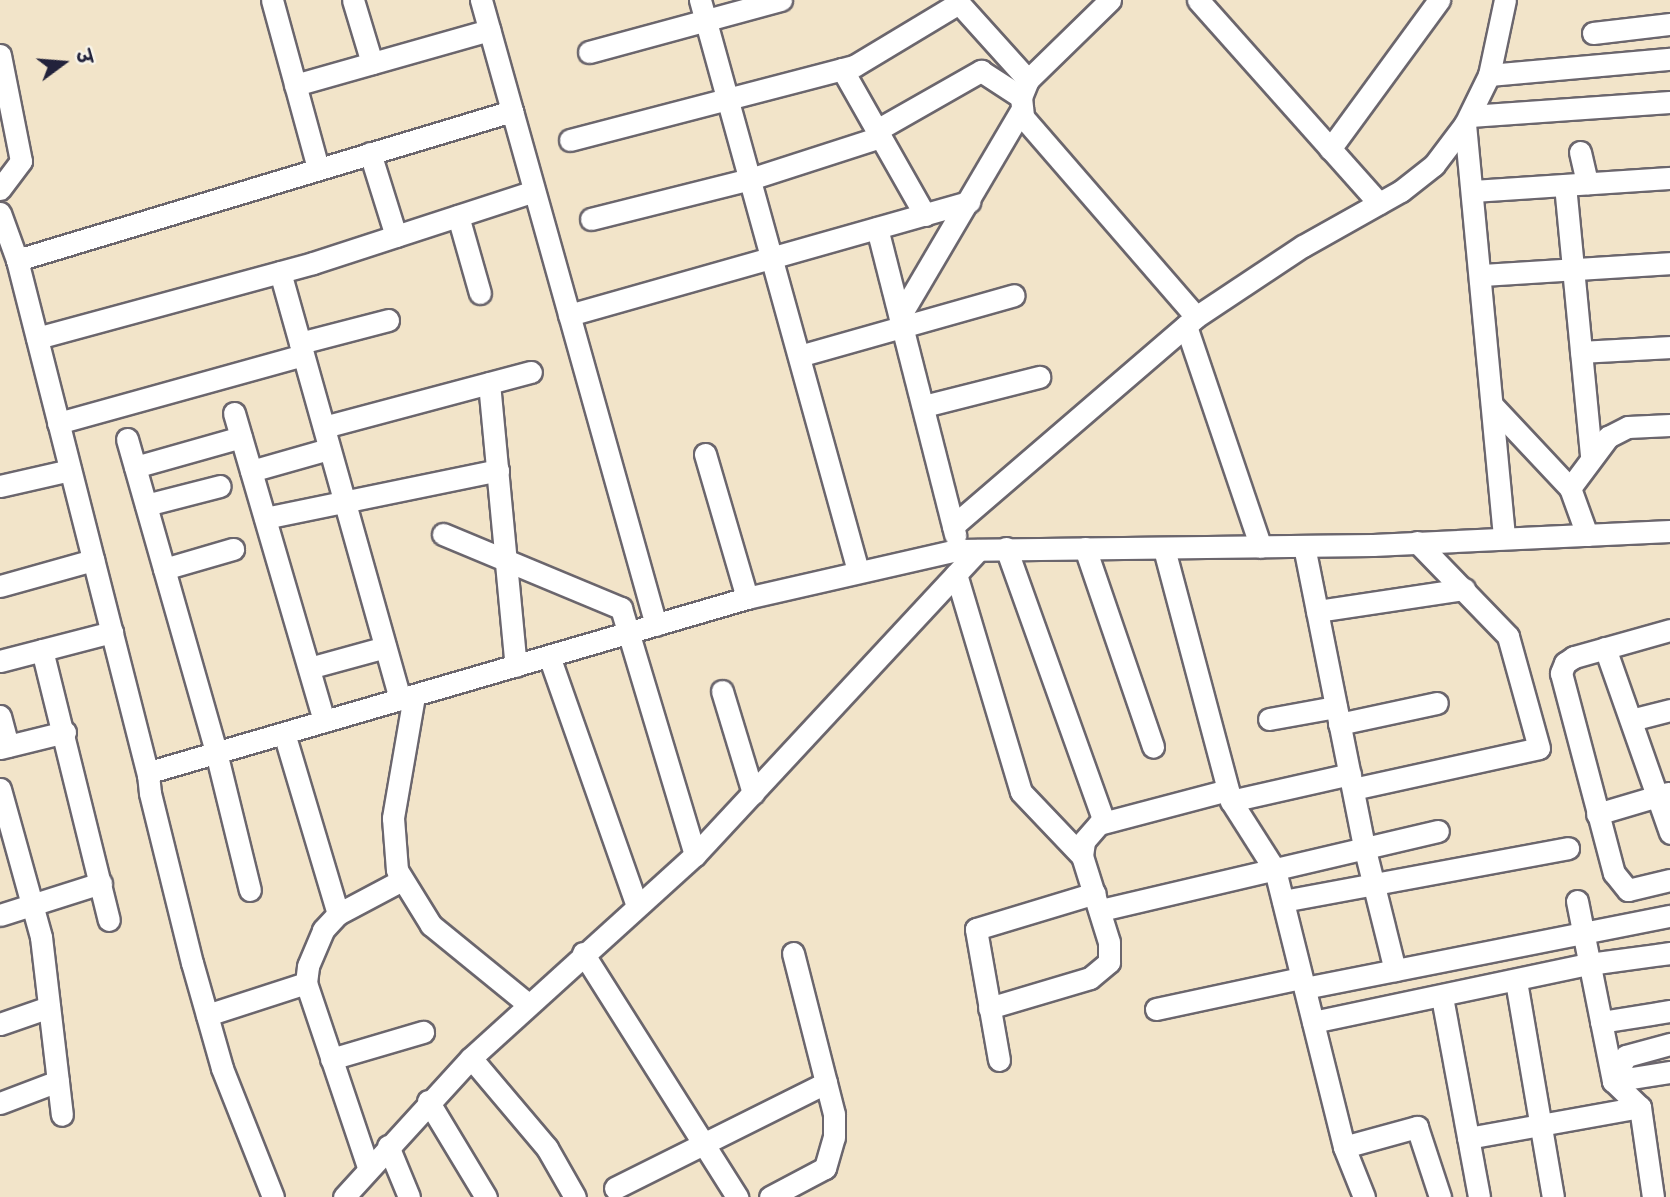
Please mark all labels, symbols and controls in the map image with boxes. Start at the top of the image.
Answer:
north arrow [28,28,98,98]
text: उ [71,48,96,66]

